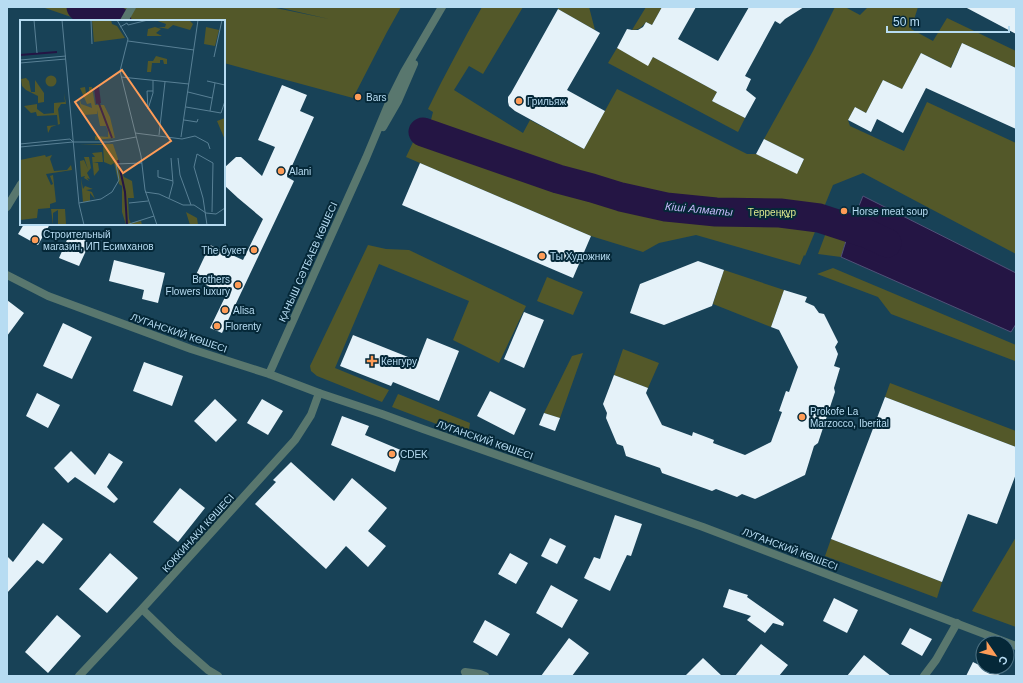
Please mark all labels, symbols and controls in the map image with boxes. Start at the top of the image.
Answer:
scale bar [887,8,1009,34]
text: 50 m [893,15,920,29]
inset map [20,20,225,225]
marker: Bars [353,92,363,102]
place label: Bars [366,92,387,103]
marker: Грильяж [514,96,524,106]
place label: Грильяж [527,96,566,107]
marker: Alani [276,166,286,176]
place label: Alani [289,166,311,177]
street label: ҚАНЫШ СӘТБАЕВ КӨШЕСІ [277,200,339,324]
water label: Кіші Алматы [665,200,733,218]
marker: Horse meat soup [839,206,849,216]
place label: Horse meat soup [852,206,929,217]
park label: Терреңқұр [748,207,797,218]
place label: Строительный магазин, ИП Есимханов [43,229,154,252]
marker: Строительный магазин, ИП Есимханов [30,235,40,245]
place label: The букет [201,245,246,256]
marker: The букет [249,245,259,255]
marker: Ты Художник [537,251,547,261]
place label: Ты Художник [550,251,611,262]
place label: Brothers Flowers luxury [166,274,230,297]
marker: Brothers Flowers luxury [233,280,243,290]
marker: Alisa [220,305,230,315]
place label: Alisa [233,305,255,316]
street label: ЛУГАНСКИЙ КӨШЕСІ [129,310,229,355]
marker: Florenty [212,321,222,331]
place label: Florenty [225,321,261,332]
marker: Кенгуру [366,355,378,367]
place label: Кенгуру [381,356,417,367]
place label: Prokofe La Marzocco, Iberital [810,406,889,429]
marker: Prokofe La Marzocco, Iberital [797,412,807,422]
street label: ЛУГАНСКИЙ КӨШЕСІ [435,417,535,462]
marker: CDEK [387,449,397,459]
place label: CDEK [400,449,428,460]
street label: КОККИНАКИ КӨШЕСІ [160,492,236,574]
street label: ЛУГАНСКИЙ КӨШЕСІ [741,525,840,572]
north arrow [975,635,1015,675]
text: С [996,654,1010,667]

